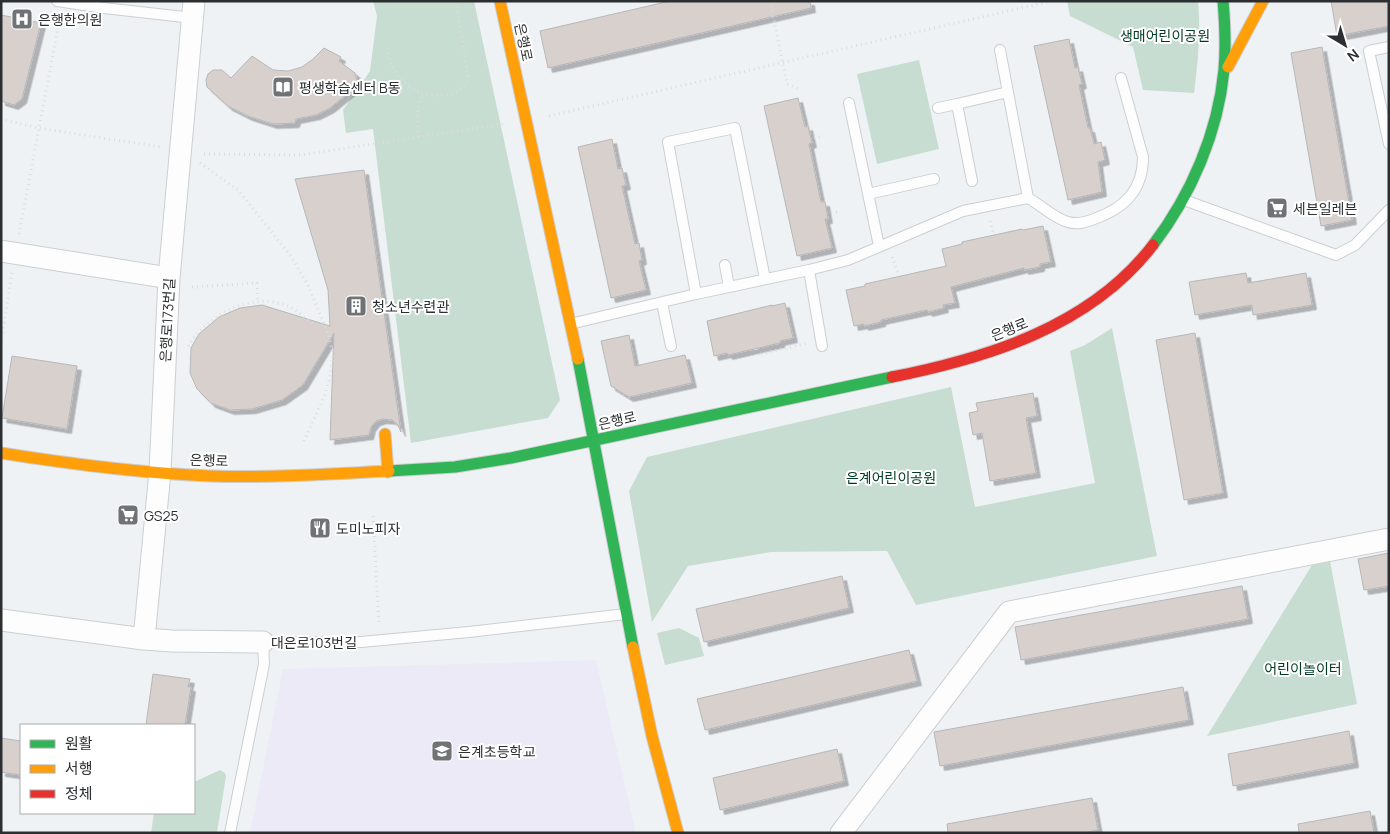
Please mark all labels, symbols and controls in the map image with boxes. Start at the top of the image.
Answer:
hospital icon: 은행한의원 [10,7,34,31]
place label: 은행한의원 [38,10,102,29]
north arrow [1320,20,1370,70]
street label: 은행로 [511,21,537,63]
park label: 생매어린이공원 [1120,26,1210,45]
text: N [1343,45,1363,66]
library icon: 평생학습센터 B동 [271,75,295,99]
place label: 평생학습센터 B동 [299,78,401,97]
supermarket icon: 세븐일레븐 [1265,196,1289,220]
place label: 세븐일레븐 [1293,199,1358,218]
street label: 은행로173번길 [155,277,179,363]
building icon: 청소년수련관 [344,294,368,318]
place label: 청소년수련관 [372,297,449,316]
street label: 은행로 [988,313,1031,345]
street label: 은행로 [596,406,638,434]
street label: 은행로 [189,450,229,470]
park label: 은계어린이공원 [846,468,936,487]
supermarket icon: GS25 [116,503,140,527]
place label: GS25 [144,506,179,525]
restaurant icon: 도미노피자 [308,516,332,540]
place label: 도미노피자 [336,519,401,538]
street label: 대은로103번길 [271,633,357,652]
park label: 어린이놀이터 [1264,659,1342,678]
legend [20,724,195,814]
text: 원활 [65,733,93,754]
school or university icon: 은계초등학교 [430,739,454,763]
place label: 은계초등학교 [458,742,535,761]
text: 서행 [65,758,93,779]
text: 정체 [65,783,93,804]

